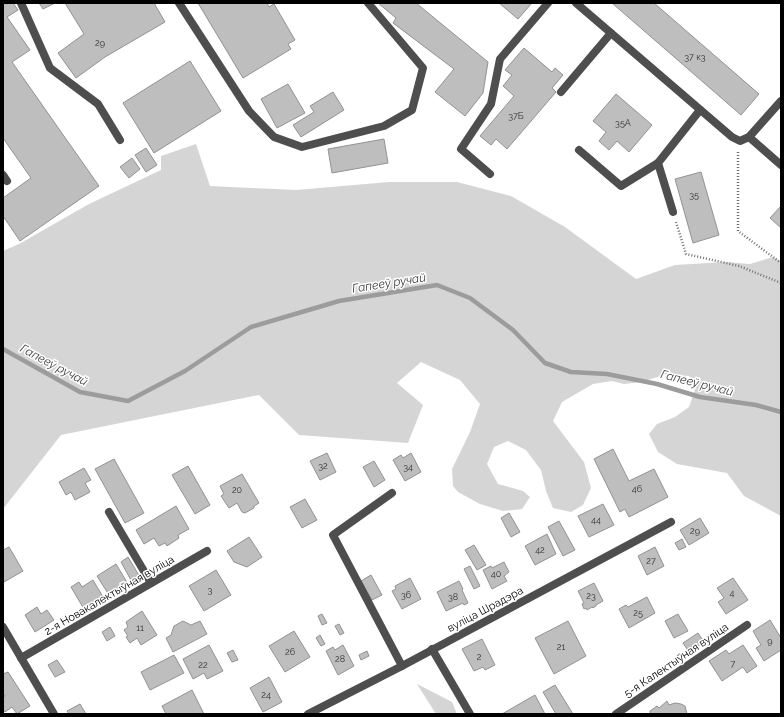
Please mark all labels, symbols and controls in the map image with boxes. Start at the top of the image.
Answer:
house number: 29 [95,38,105,48]
house number: 37 к3 [684,52,706,62]
house number: 37Б [508,111,524,121]
house number: 35А [615,118,631,128]
house number: 35 [689,190,699,200]
water label: Гапееў ручай [351,270,427,296]
water label: Гапееў ручай [18,341,90,389]
water label: Гапееў ручай [659,367,735,399]
house number: 32 [318,461,328,471]
house number: 34 [403,462,413,472]
house number: 46 [632,484,643,494]
house number: 20 [232,485,243,495]
house number: 44 [591,515,601,525]
house number: 29 [690,526,700,536]
house number: 42 [535,545,545,555]
street label: 2-я Новакалектыўная вуліца [42,553,177,638]
house number: 27 [646,556,656,566]
house number: 40 [491,569,502,579]
street label: вуліца Шрадэра [445,584,525,635]
house number: 3 [208,585,213,595]
house number: 4 [730,588,735,598]
house number: 36 [401,590,412,600]
house number: 23 [586,591,596,601]
house number: 38 [448,592,458,602]
house number: 25 [633,608,643,618]
street label: 5-я Калектыўная вуліца [622,621,731,700]
house number: 11 [136,623,144,633]
house number: 9 [767,636,773,646]
house number: 21 [557,642,565,652]
house number: 26 [285,647,296,657]
house number: 2 [477,652,482,662]
house number: 28 [335,654,345,664]
house number: 7 [731,659,736,669]
house number: 22 [198,660,208,670]
house number: 24 [261,690,271,700]

